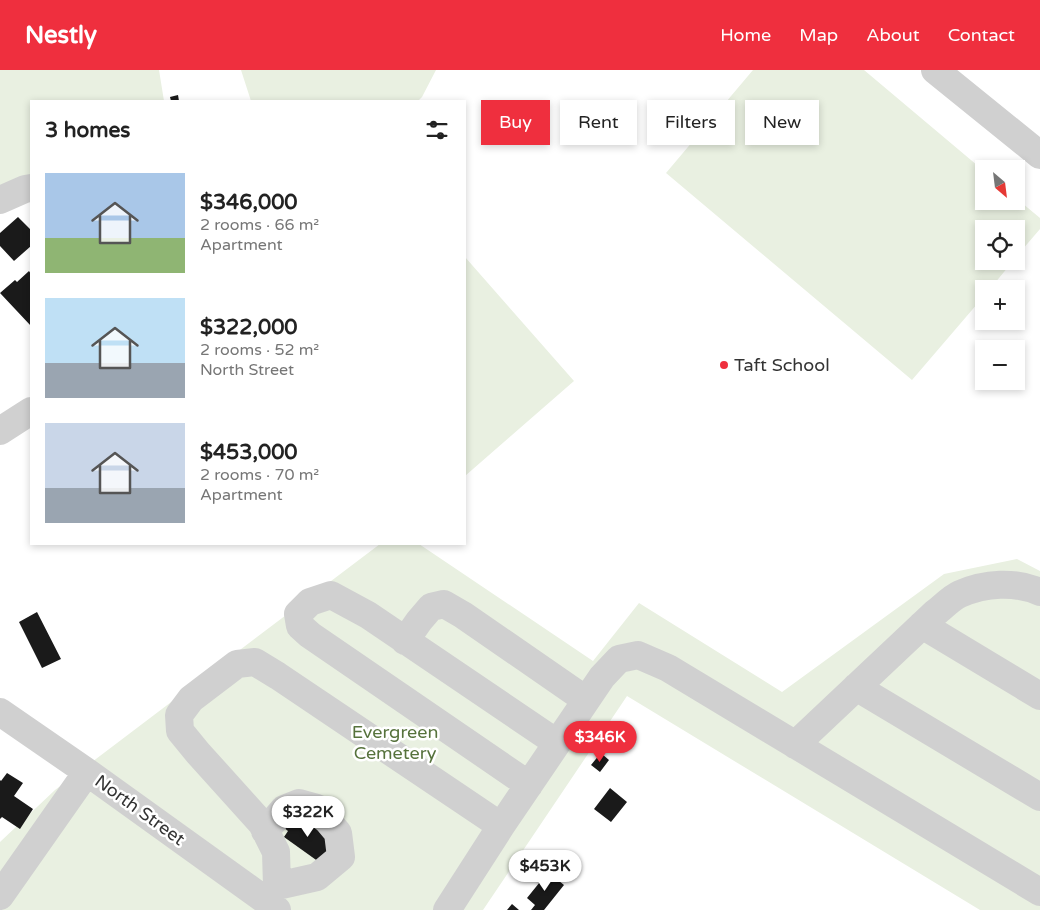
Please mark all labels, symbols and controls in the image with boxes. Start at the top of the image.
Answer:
text: Nestly [25,21,97,50]
text: Home [720,24,771,46]
text: Map [799,24,838,46]
text: About [866,24,920,46]
text: Contact [948,24,1015,46]
chip: Buy [481,100,550,145]
chip: Rent [560,100,637,145]
chip: Filters [647,100,735,145]
chip: New [745,100,819,145]
icon: filters [423,116,451,144]
text: 3 homes [45,118,130,143]
north arrow [975,160,1025,210]
map controls [975,160,1025,390]
text: $346,000 [200,190,298,215]
icon: home [85,193,145,253]
text: 2 rooms · 66 m² [200,215,319,235]
button: locate [975,220,1025,270]
text: Apartment [200,235,283,255]
button: + [975,280,1025,330]
text: $322,000 [200,315,298,340]
icon: home [85,318,145,378]
text: 2 rooms · 52 m² [200,340,319,360]
button: − [975,340,1025,390]
place label: Taft School [734,354,830,376]
marker: Taft School [718,359,730,371]
text: North Street [200,360,294,380]
text: $453,000 [200,440,298,465]
icon: home [85,443,145,503]
text: 2 rooms · 70 m² [200,465,319,485]
text: Apartment [200,485,283,505]
pin: $346K [565,720,635,763]
park label: Evergreen Cemetery [352,721,438,764]
text: $346K [575,727,625,747]
street label: North Street [91,770,189,850]
pin: $322K [273,796,343,838]
text: $322K [283,802,333,822]
pin: $453K [510,850,580,892]
text: $453K [520,856,570,876]

